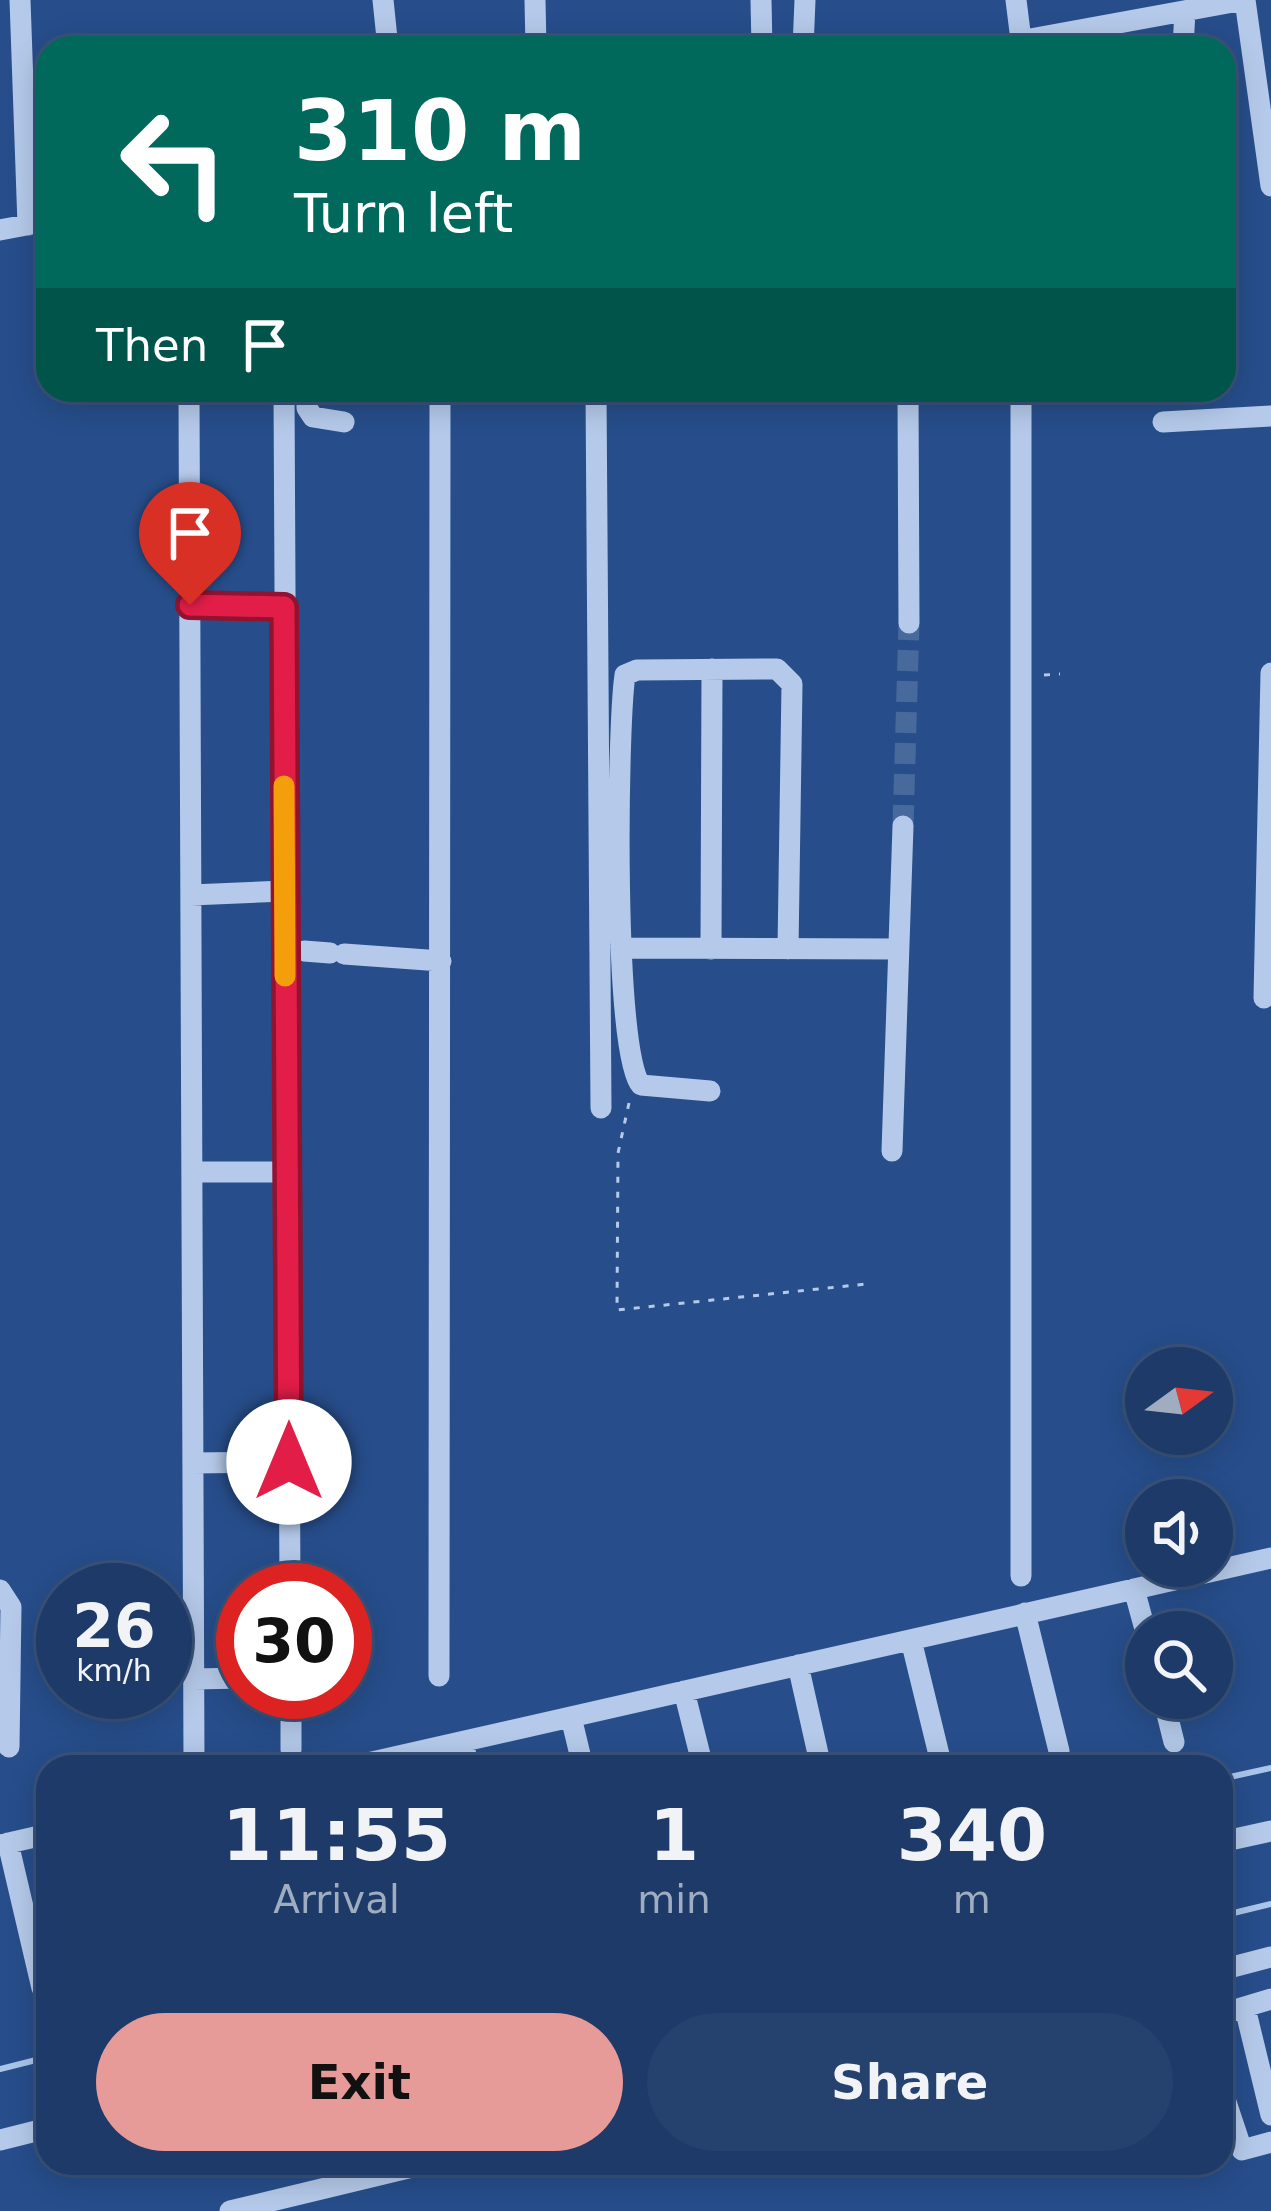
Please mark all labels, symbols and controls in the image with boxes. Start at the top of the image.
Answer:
text: 310 m [294,82,586,180]
icon: left [96,84,252,240]
text: Turn left [294,182,513,245]
icon: arrive [232,312,298,378]
text: Then [96,319,208,372]
pin [139,482,241,605]
icon: arrive [157,500,223,566]
north arrow [1125,1347,1233,1455]
map controls [1125,1347,1233,1719]
position arrow [226,1399,352,1525]
button: sound [1125,1479,1233,1587]
speed limit sign: 30 [216,1563,372,1719]
text: 26 [72,1591,156,1661]
button: search [1125,1611,1233,1719]
text: km/h [76,1653,152,1688]
text: 11:55 [222,1793,451,1877]
text: 1 [649,1793,699,1877]
text: 340 [897,1793,1047,1877]
text: Arrival [273,1877,400,1922]
text: min [637,1877,711,1922]
text: m [953,1877,991,1922]
button: Exit [96,2013,623,2151]
button: Share [647,2013,1173,2151]

